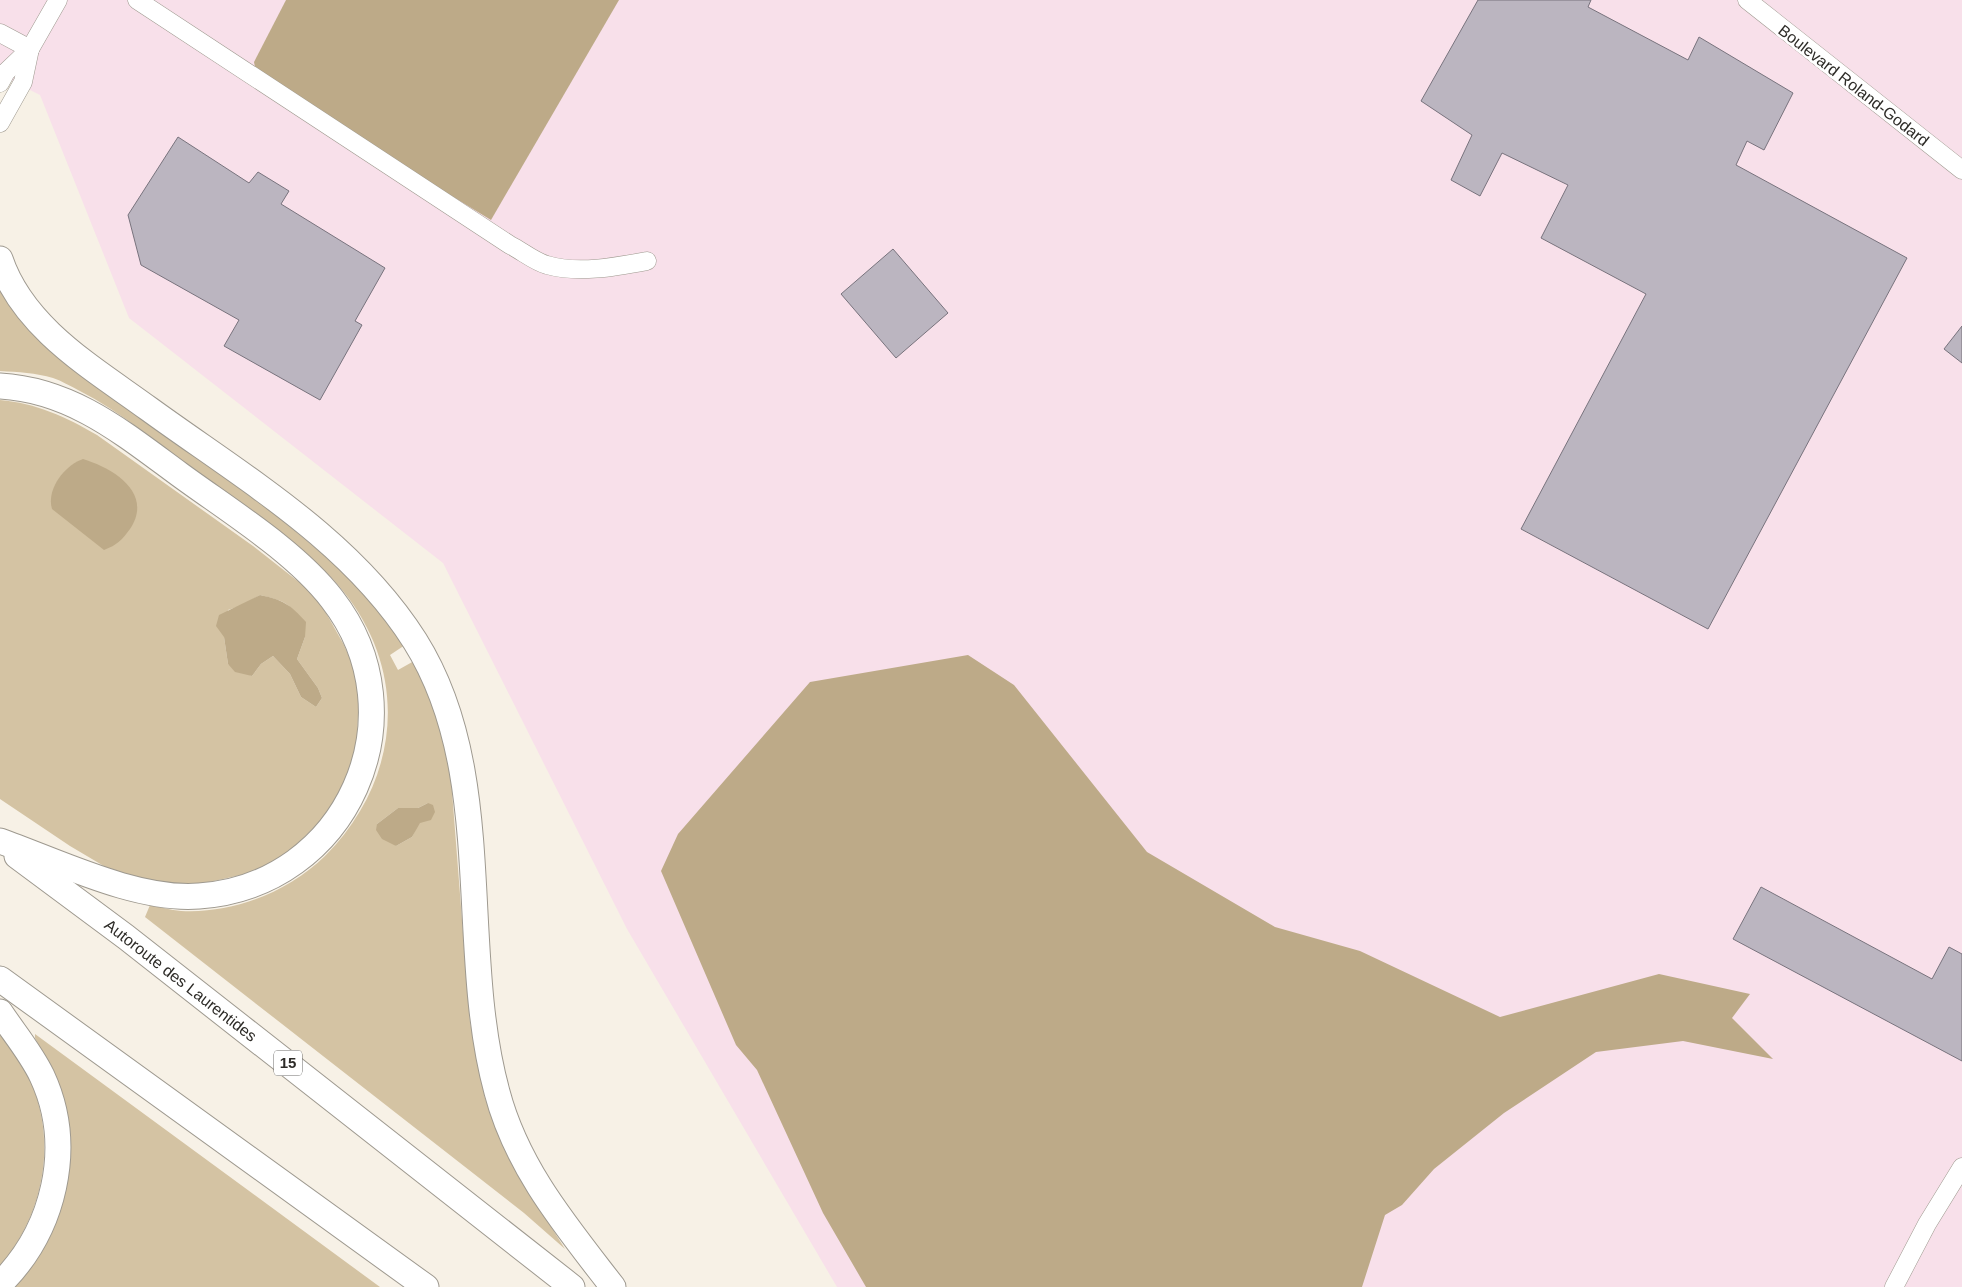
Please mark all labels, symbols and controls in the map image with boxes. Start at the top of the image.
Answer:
street label: Boulevard Roland-Godard [1775,21,1932,149]
street label: Autoroute des Laurentides [102,916,260,1045]
road number: 15 [274,1050,302,1076]

